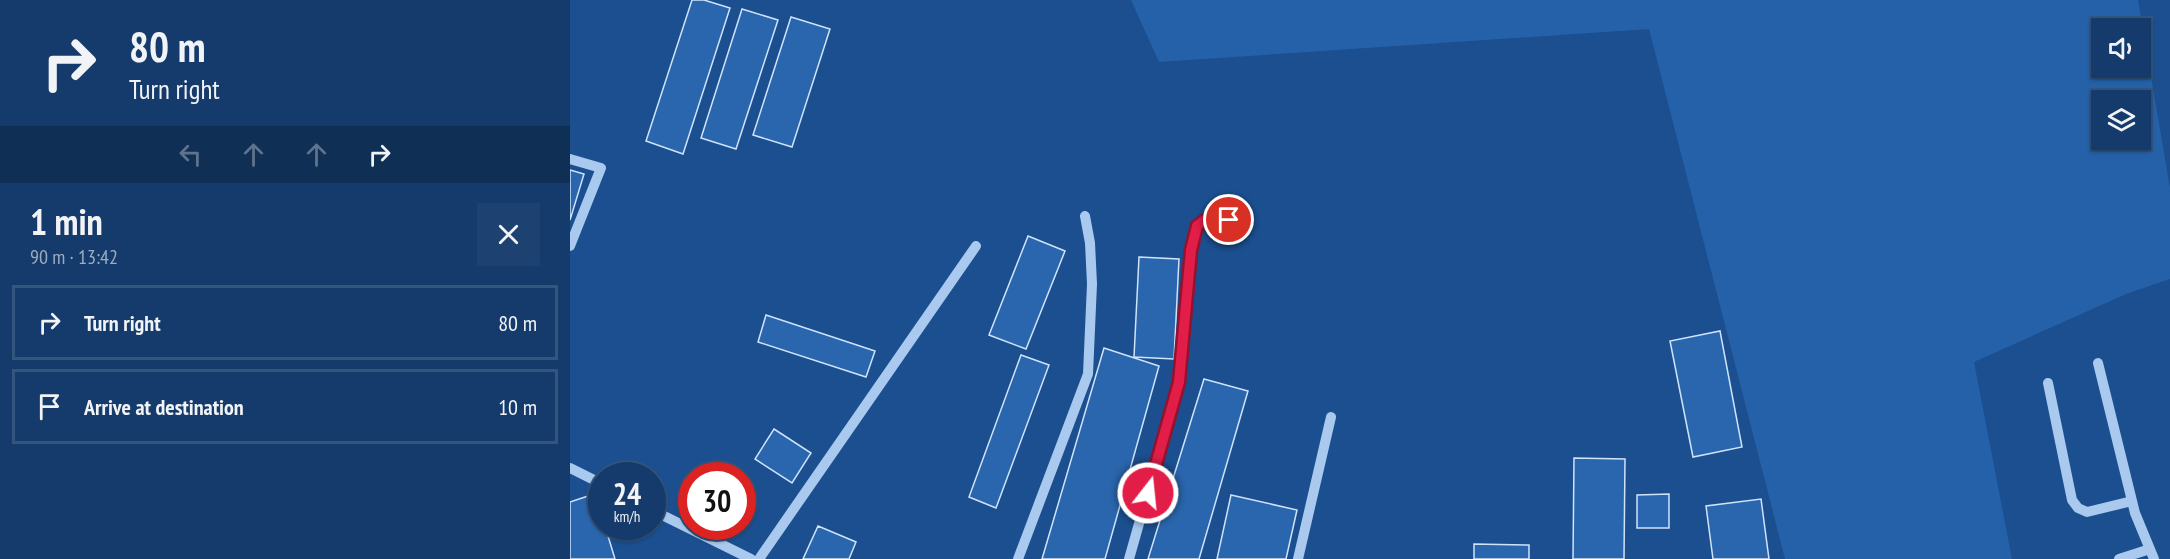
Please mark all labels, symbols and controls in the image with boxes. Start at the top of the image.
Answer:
map controls [2091,18,2151,150]
button: sound [2091,18,2151,78]
text: 80 m [129,19,206,74]
icon: right [30,24,108,102]
text: Turn right [129,72,220,106]
button: layers [2091,90,2151,150]
icon: left [174,138,207,171]
icon: ahead [237,138,270,171]
icon: ahead [300,138,333,171]
icon: right [363,138,396,171]
pin [1203,194,1254,245]
text: 1 min [30,198,103,245]
button: close [477,203,540,266]
icon: arrive [1212,203,1245,236]
text: 90 m · 13:42 [30,244,118,270]
icon: right [33,306,66,339]
text: Turn right [84,309,161,337]
text: 80 m [498,309,537,337]
icon: arrive [33,390,66,423]
text: Arrive at destination [84,393,244,421]
text: 10 m [498,393,537,421]
position arrow [1116,461,1180,525]
speed limit sign: 30 [678,462,756,540]
text: 24 [613,474,641,513]
text: km/h [614,507,640,526]

